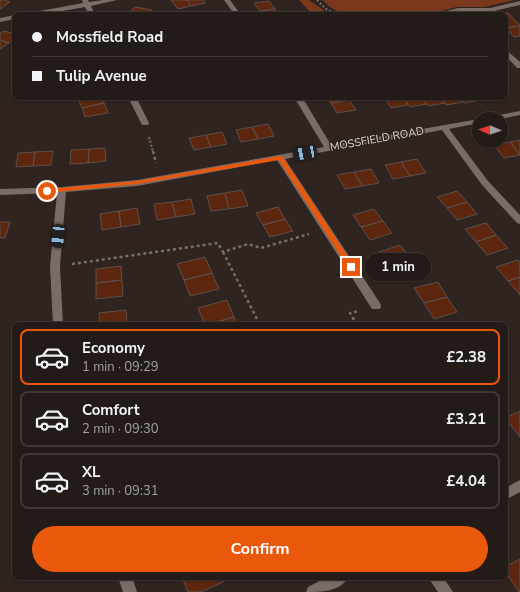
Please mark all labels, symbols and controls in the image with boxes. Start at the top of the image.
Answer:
text: Mossfield Road [56,27,163,47]
text: Tulip Avenue [56,66,147,86]
north arrow [472,112,508,148]
map controls [472,112,508,148]
street label: MOSSFIELD ROAD [329,123,425,155]
car [292,145,318,161]
route start [38,182,56,200]
car [51,224,65,248]
callout: 1 min [365,253,431,281]
route end [342,258,360,276]
text: 1 min [381,258,415,276]
text: Economy [82,338,145,358]
icon: car [34,339,70,375]
text: £2.38 [446,347,486,367]
text: 1 min · 09:29 [82,358,158,376]
text: Comfort [82,400,139,420]
icon: car [34,401,70,437]
text: £3.21 [446,409,486,429]
text: 2 min · 09:30 [82,420,158,438]
text: XL [82,462,101,482]
icon: car [34,463,70,499]
text: £4.04 [446,471,486,491]
text: 3 min · 09:31 [82,482,158,500]
button: Confirm [32,526,488,572]

